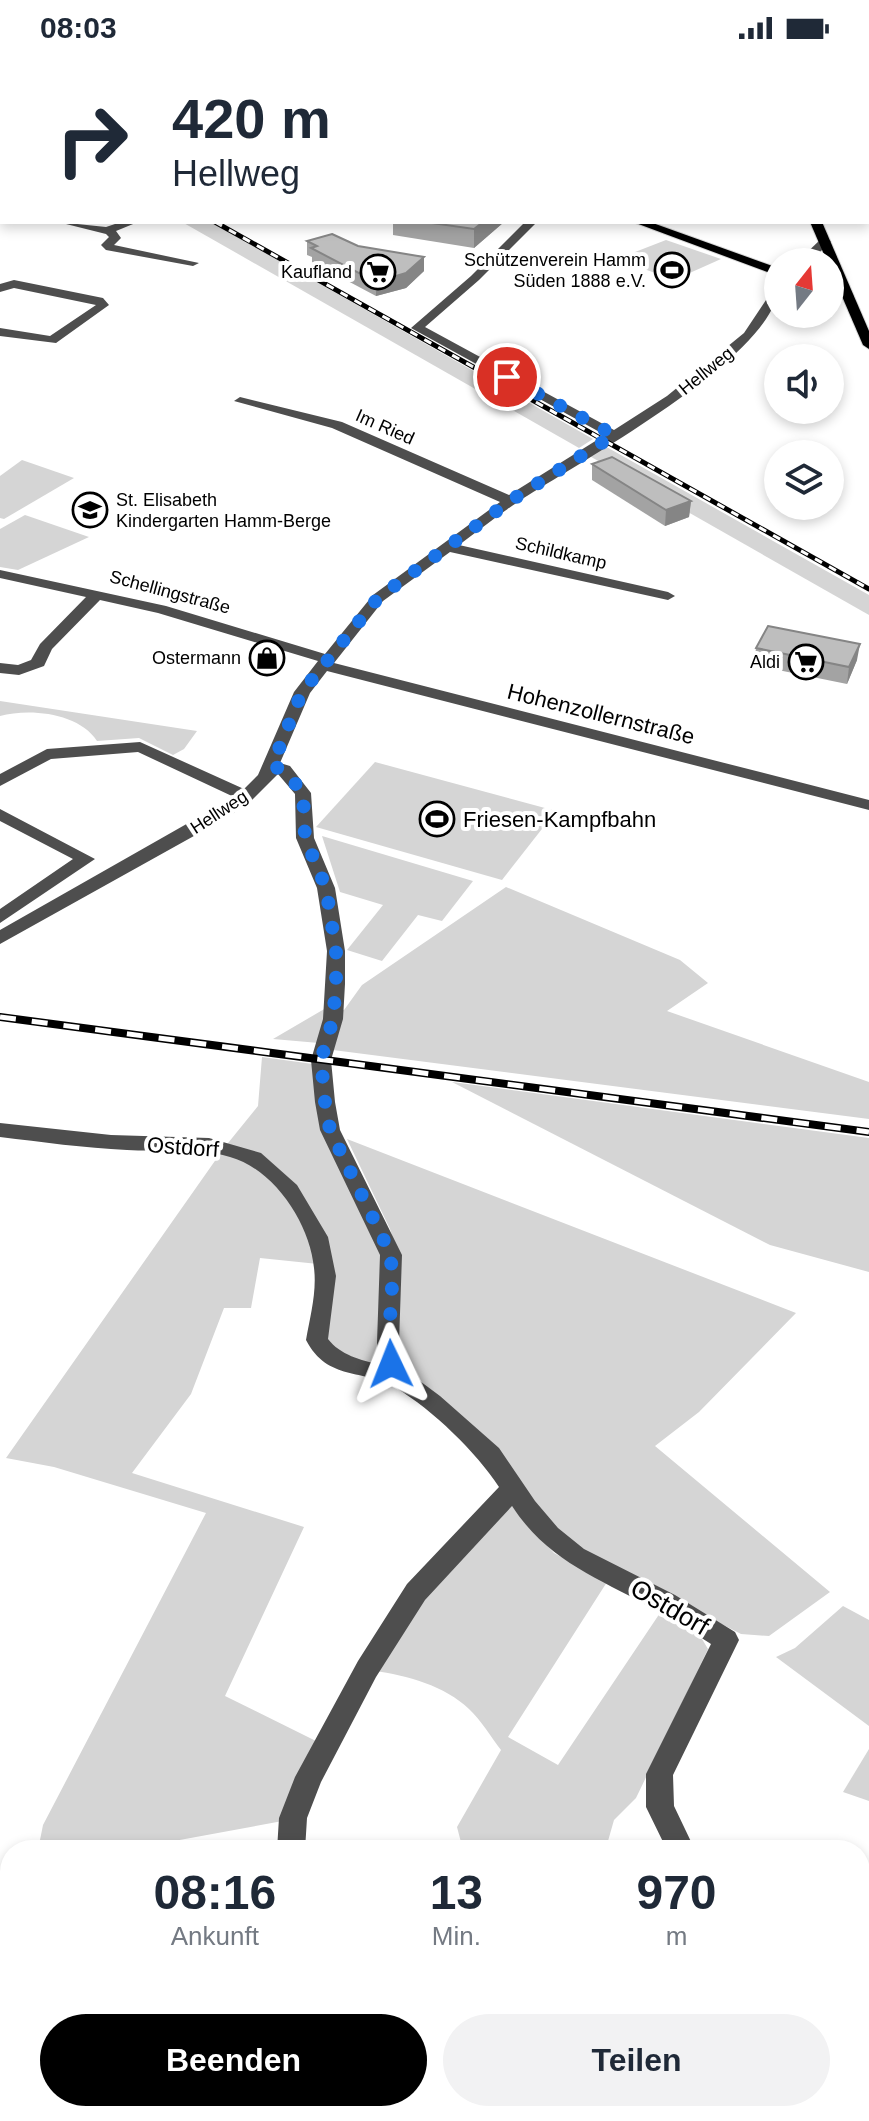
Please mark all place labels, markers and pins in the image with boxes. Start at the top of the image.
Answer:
place label: Schützenverein Hamm Süden 1888 e.V. [464,250,646,291]
sports icon: Schützenverein Hamm Süden 1888 e.V. [653,251,691,289]
supermarket icon: Kaufland [359,253,397,291]
place label: Kaufland [281,262,352,282]
pin [473,343,541,411]
place label: St. Elisabeth Kindergarten Hamm-Berge [116,490,331,531]
school or university icon: St. Elisabeth Kindergarten Hamm-Berge [71,491,109,529]
shop icon: Ostermann [248,639,286,677]
supermarket icon: Aldi [787,643,825,681]
place label: Ostermann [152,648,241,668]
place label: Aldi [750,652,780,672]
sports icon: Friesen-Kampfbahn [418,800,456,838]
place label: Friesen-Kampfbahn [463,807,656,832]

